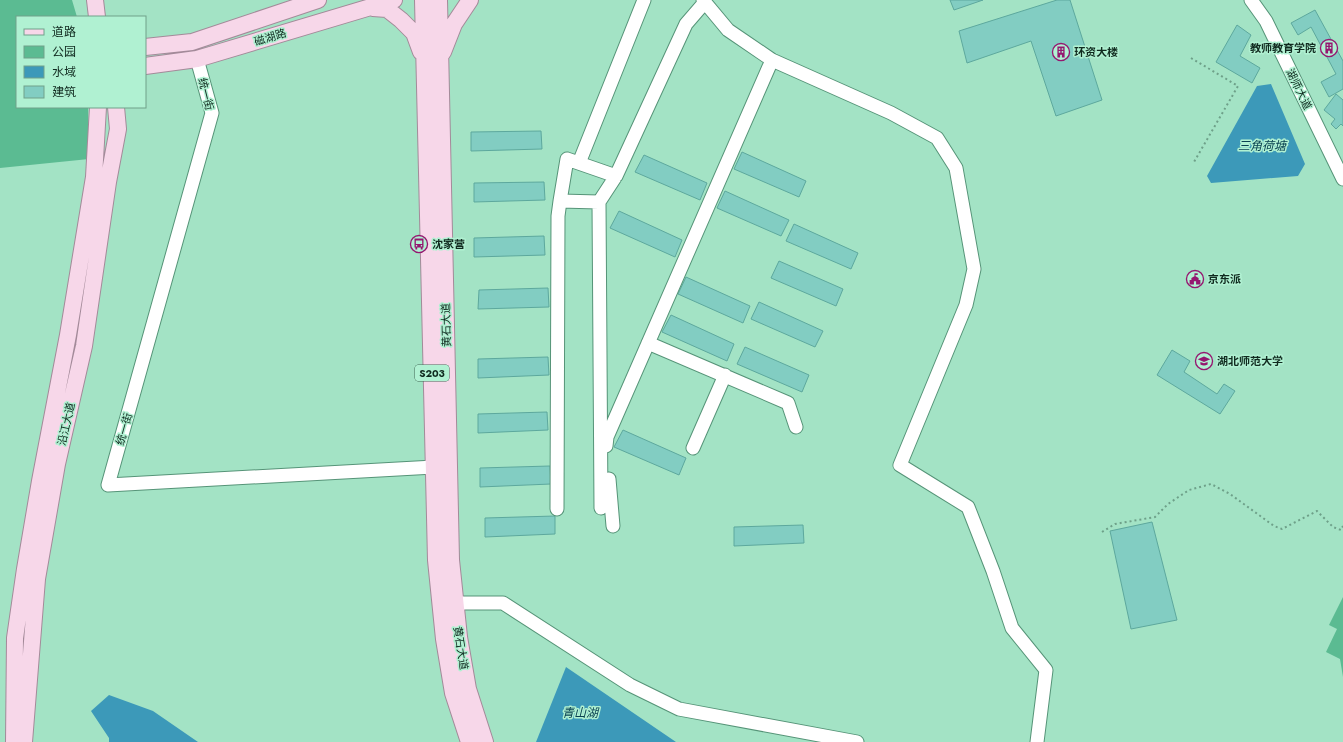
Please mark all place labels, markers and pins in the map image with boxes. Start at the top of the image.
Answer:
building icon: 教师教育学院 [1319,38,1339,58]
place label: 教师教育学院 [1250,40,1316,56]
building icon: 环资大楼 [1051,42,1071,62]
place label: 环资大楼 [1074,44,1118,60]
bus stop icon: 沈家营 [409,234,429,254]
place label: 沈家营 [432,236,465,252]
public building icon: 京东派 [1185,269,1205,289]
place label: 京东派 [1208,271,1241,287]
school or university icon: 湖北师范大学 [1194,351,1214,371]
place label: 湖北师范大学 [1217,353,1283,369]

